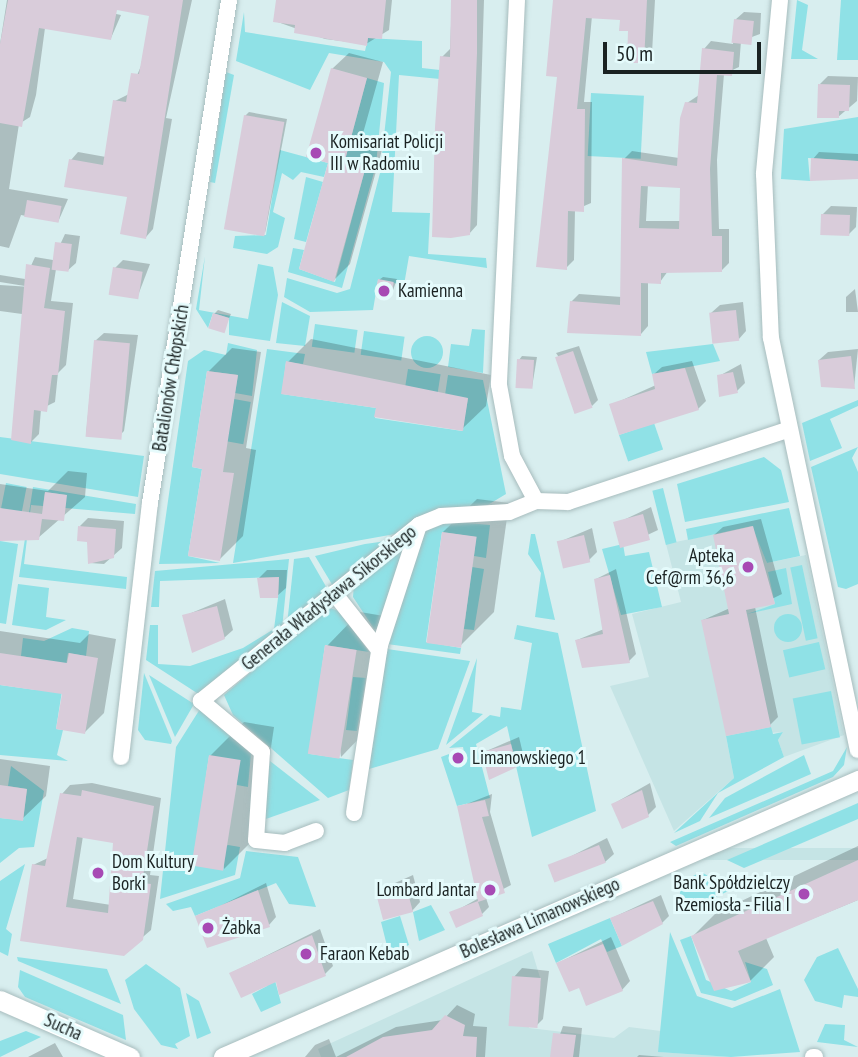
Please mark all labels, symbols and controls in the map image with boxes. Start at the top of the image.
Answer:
scale bar [606,28,764,72]
text: 50 m [616,40,653,67]
place label: Komisariat Policji III w Radomiu [330,131,443,175]
marker: Komisariat Policji III w Radomiu [308,145,324,161]
place label: Kamienna [398,280,463,302]
marker: Kamienna [376,283,392,299]
street label: Batalionów Chłopskich [148,303,194,453]
street label: Generała Władysława Sikorskiego [237,520,421,676]
place label: Apteka Cef@rm 36,6 [646,545,734,589]
marker: Apteka Cef@rm 36,6 [740,559,756,575]
place label: Limanowskiego 1 [472,747,586,769]
marker: Limanowskiego 1 [450,750,466,766]
place label: Dom Kultury Borki [112,851,194,895]
marker: Dom Kultury Borki [90,865,106,881]
place label: Bank Spółdzielczy Rzemiosła - Filia I [673,872,790,916]
street label: Bolesława Limanowskiego [457,873,623,963]
place label: Lombard Jantar [377,879,476,901]
marker: Lombard Jantar [482,882,498,898]
marker: Bank Spółdzielczy Rzemiosła - Filia I [796,886,812,902]
place label: Żabka [222,917,261,939]
marker: Żabka [200,920,216,936]
place label: Faraon Kebab [320,943,409,965]
marker: Faraon Kebab [298,946,314,962]
street label: Sucha [41,1009,85,1045]

